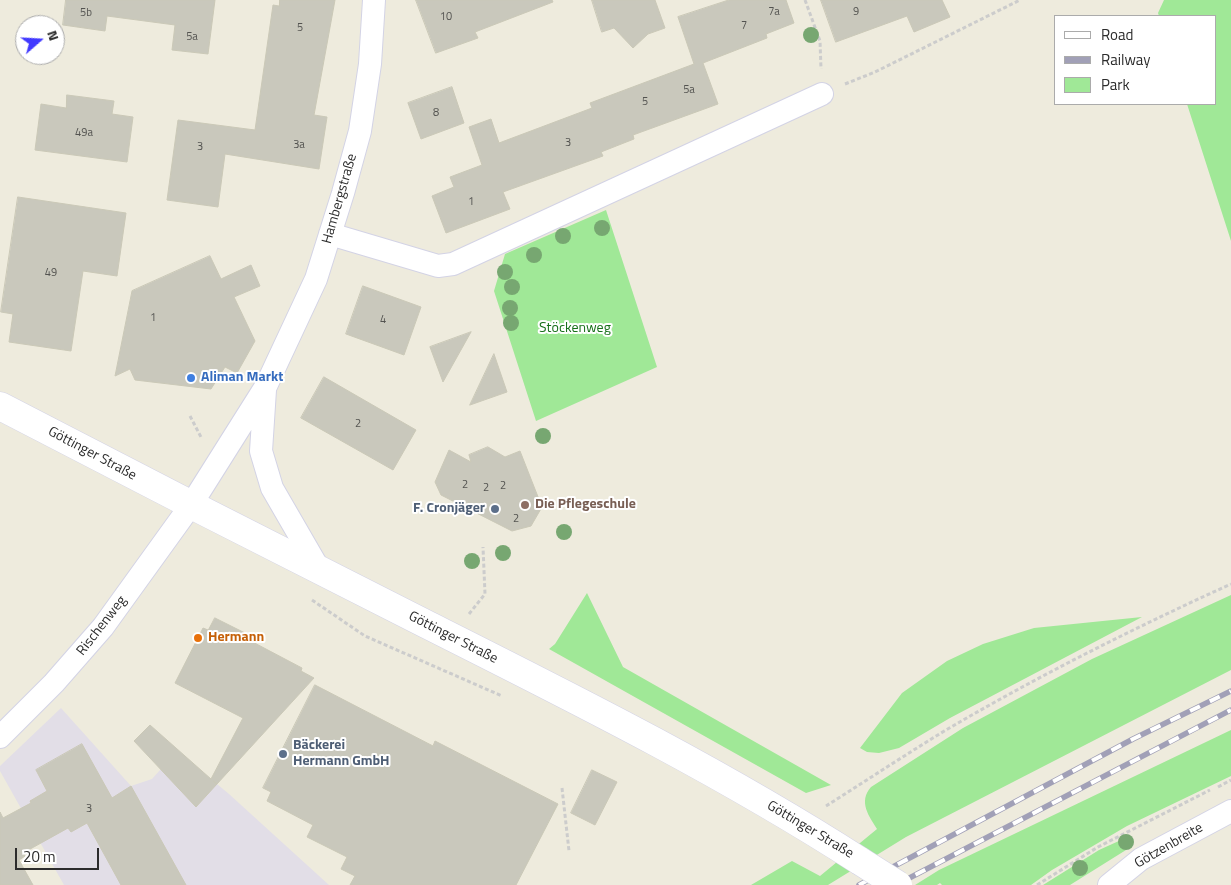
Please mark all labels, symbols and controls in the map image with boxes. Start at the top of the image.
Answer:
house number: 7a [768,5,780,19]
house number: 9 [853,5,859,19]
house number: 5b [80,6,92,20]
house number: 10 [440,10,452,24]
north arrow [15,15,65,65]
legend [1054,15,1216,105]
house number: 7 [741,19,747,33]
house number: 5 [297,21,303,35]
text: Road [1101,23,1133,46]
text: N [42,27,65,43]
house number: 5a [186,30,198,44]
text: Railway [1101,48,1151,71]
text: Park [1101,73,1130,96]
house number: 5a [683,83,695,97]
house number: 5 [642,95,648,109]
house number: 8 [433,106,439,120]
house number: 49a [75,126,93,140]
house number: 3 [565,136,571,150]
house number: 3a [293,138,305,152]
house number: 3 [197,140,203,154]
street label: Hambergstraße [319,152,361,246]
house number: 1 [468,195,474,209]
house number: 49 [45,266,57,280]
house number: 1 [150,311,156,325]
house number: 4 [380,313,386,327]
park label: Stöckenweg [539,321,611,337]
place label: Aliman Markt [201,370,283,386]
marker: Aliman Markt [185,372,197,384]
house number: 2 [355,417,361,431]
street label: Göttinger Straße [45,424,139,484]
house number: 2 [462,478,468,492]
house number: 2 [500,479,506,493]
house number: 2 [483,481,489,495]
place label: Die Pflegeschule [535,497,636,513]
marker: Die Pflegeschule [519,499,531,511]
place label: F. Cronjäger [413,501,485,517]
marker: F. Cronjäger [489,503,501,515]
house number: 2 [513,512,519,526]
street label: Rischenweg [73,593,131,659]
street label: Göttinger Straße [406,608,500,668]
place label: Hermann [208,630,264,646]
marker: Hermann [192,632,204,644]
place label: Bäckerei Hermann GmbH [293,738,390,770]
marker: Bäckerei Hermann GmbH [277,748,289,760]
street label: Göttinger Straße [764,798,856,862]
house number: 3 [86,802,92,816]
street label: Götzenbreite [1132,820,1206,872]
scale bar [18,838,101,870]
text: 20 m [23,845,56,868]

